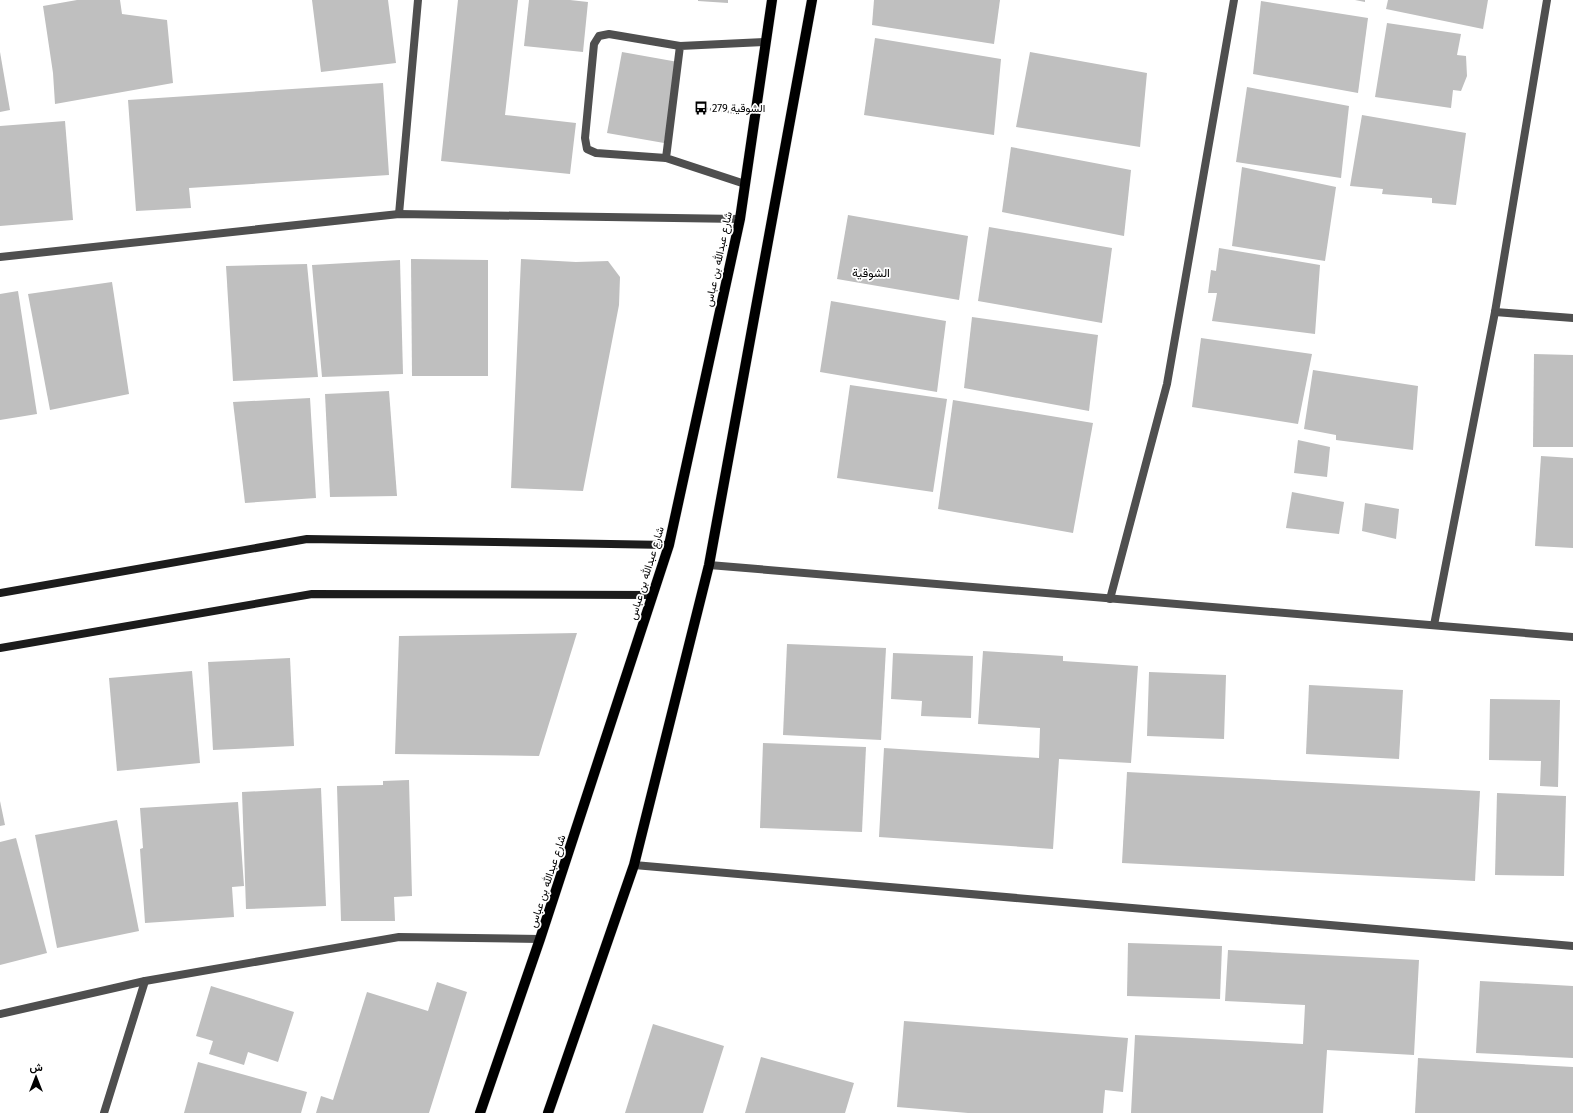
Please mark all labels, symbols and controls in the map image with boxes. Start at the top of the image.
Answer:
bus stop icon: الشوقية 279 [693,100,709,116]
place label: الشوقية 279 [712,102,765,115]
street label: شارع عبدالله بن عباس [702,210,736,308]
district label: الشوقية [852,266,890,281]
street label: شارع عبدالله بن عباس [626,525,668,622]
street label: شارع عبدالله بن عباس [526,833,570,929]
north arrow [16,1057,56,1097]
text: ش [29,1061,43,1074]

